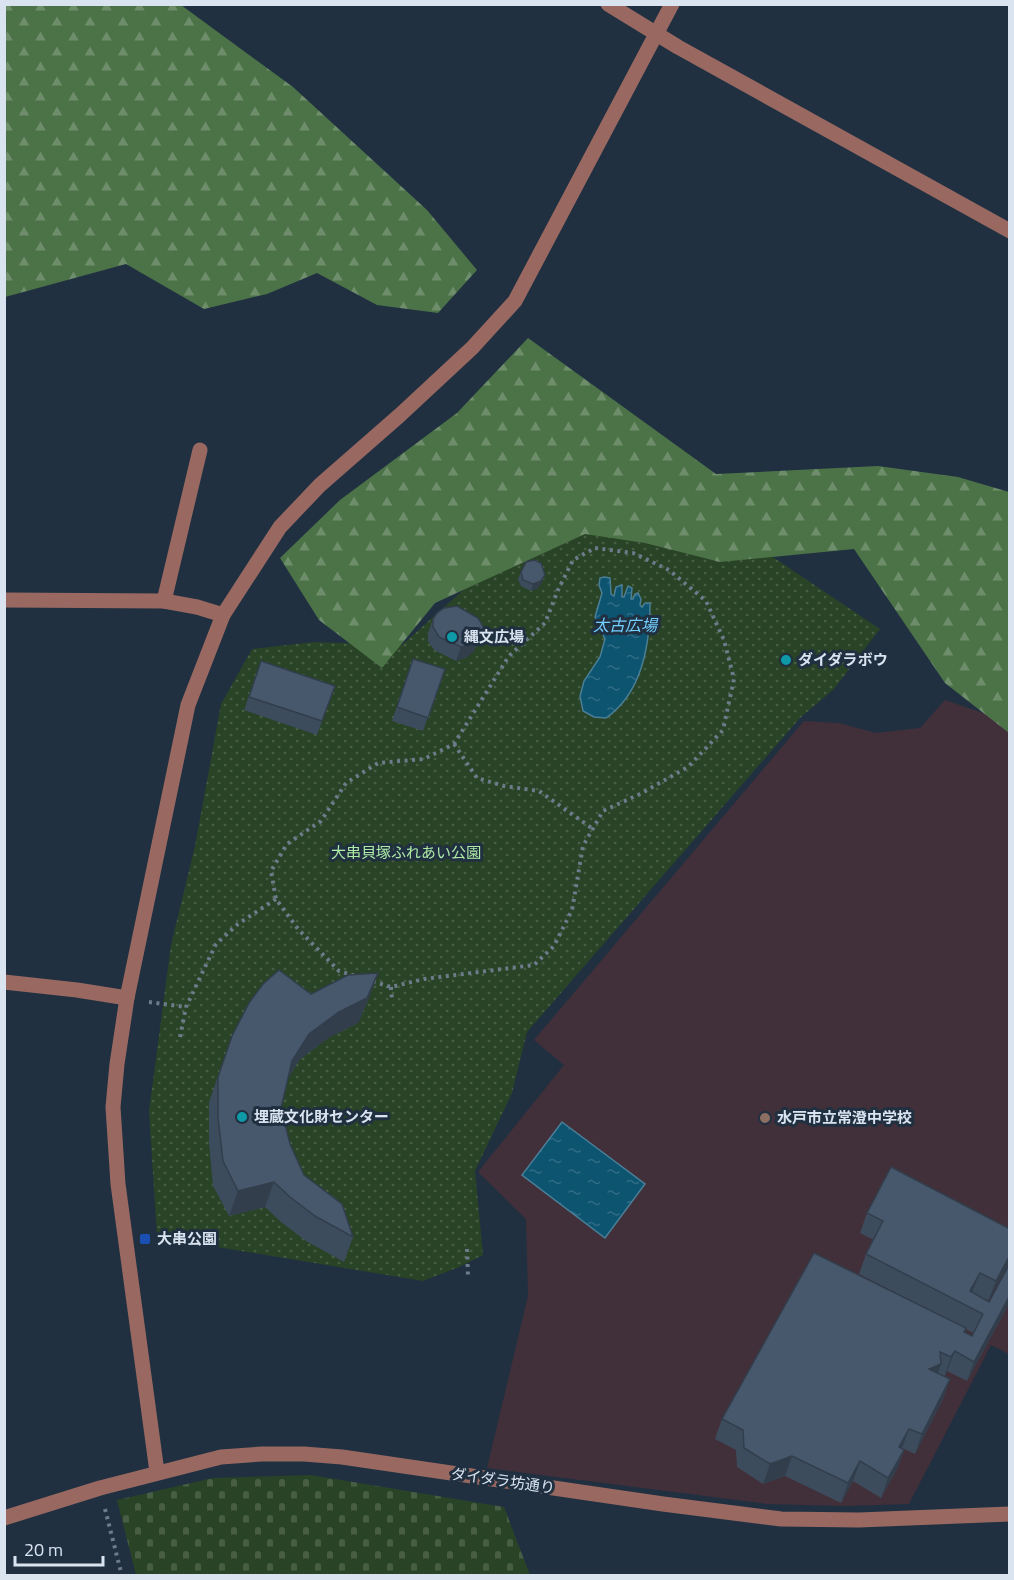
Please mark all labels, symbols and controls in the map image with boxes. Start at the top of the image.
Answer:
water label: 太古広場 [593,613,659,637]
place label: 縄文広場 [464,625,524,648]
marker: 縄文広場 [445,630,459,644]
place label: ダイダラボウ [798,648,887,671]
marker: ダイダラボウ [779,653,793,667]
park label: 大串貝塚ふれあい公園 [331,841,481,864]
place label: 埋蔵文化財センター [254,1105,389,1128]
place label: 水戸市立常澄中学校 [777,1106,912,1129]
marker: 埋蔵文化財センター [235,1110,249,1124]
marker: 水戸市立常澄中学校 [758,1111,772,1125]
place label: 大串公園 [157,1227,217,1250]
marker: 大串公園 [138,1232,152,1246]
street label: ダイダラ坊通り [450,1462,556,1499]
scale bar [15,1529,104,1567]
text: 20 m [24,1536,63,1563]

